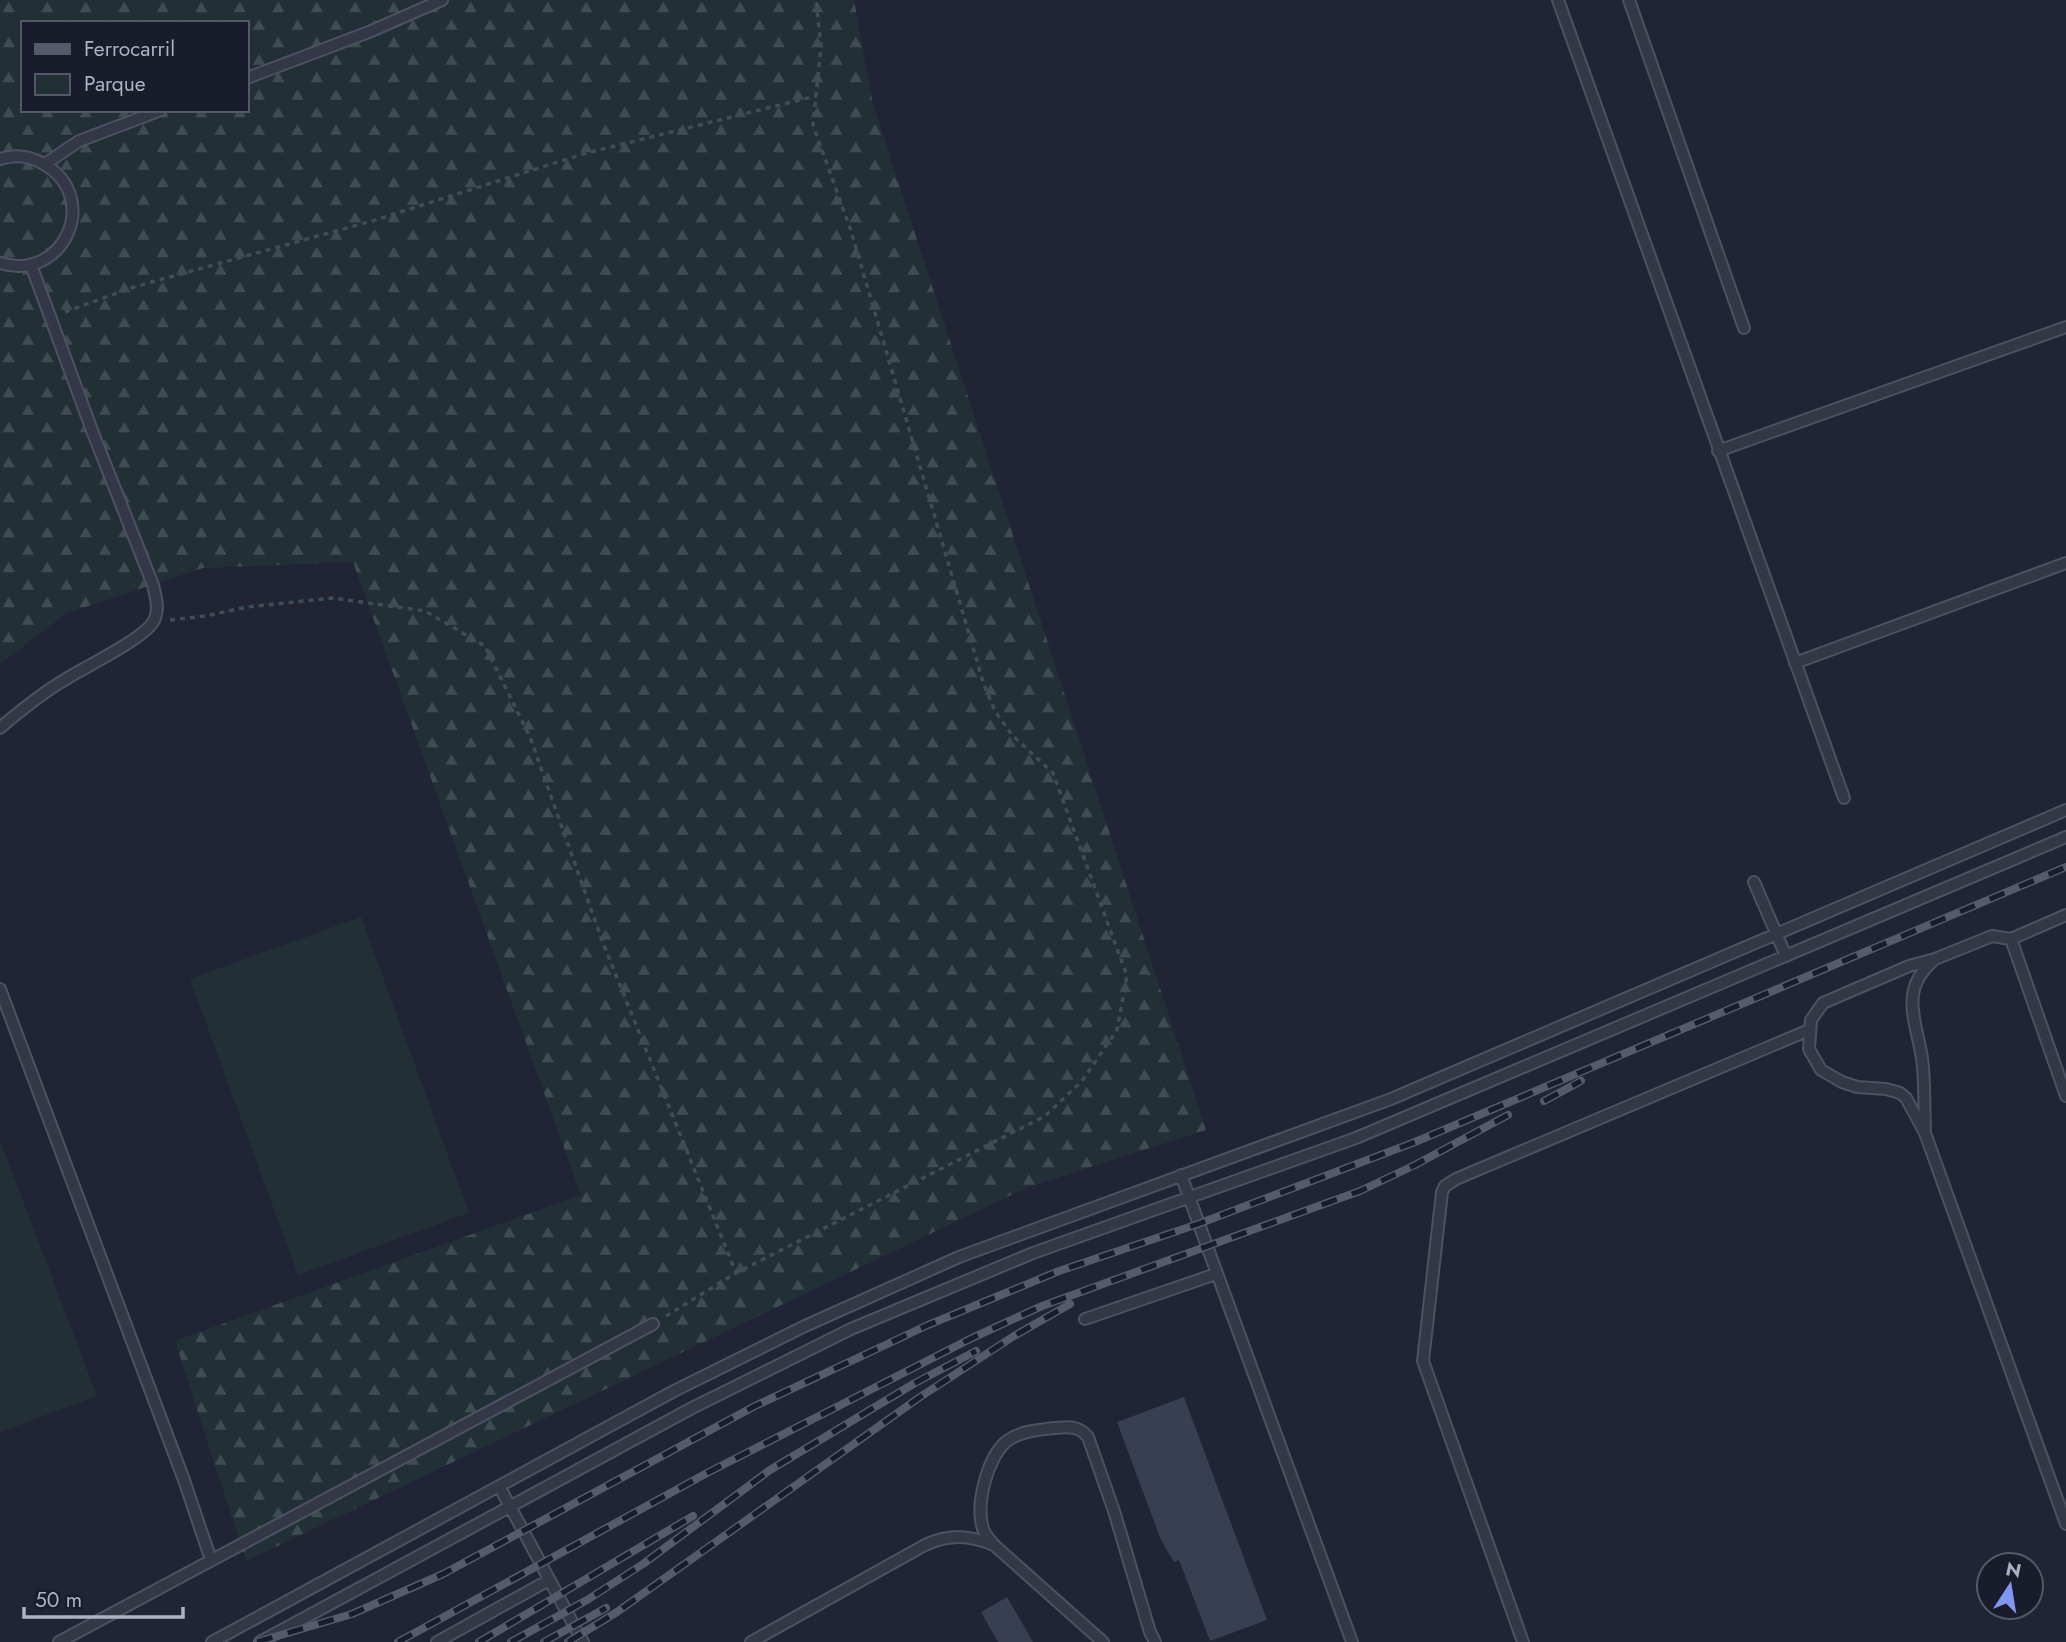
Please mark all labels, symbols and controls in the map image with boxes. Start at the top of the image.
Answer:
legend [21,21,248,112]
text: Ferrocarril [84,34,175,64]
text: Parque [84,69,146,99]
north arrow [1975,1551,2045,1621]
text: N [2003,1555,2024,1585]
scale bar [24,1576,184,1620]
text: 50 m [35,1585,82,1615]

